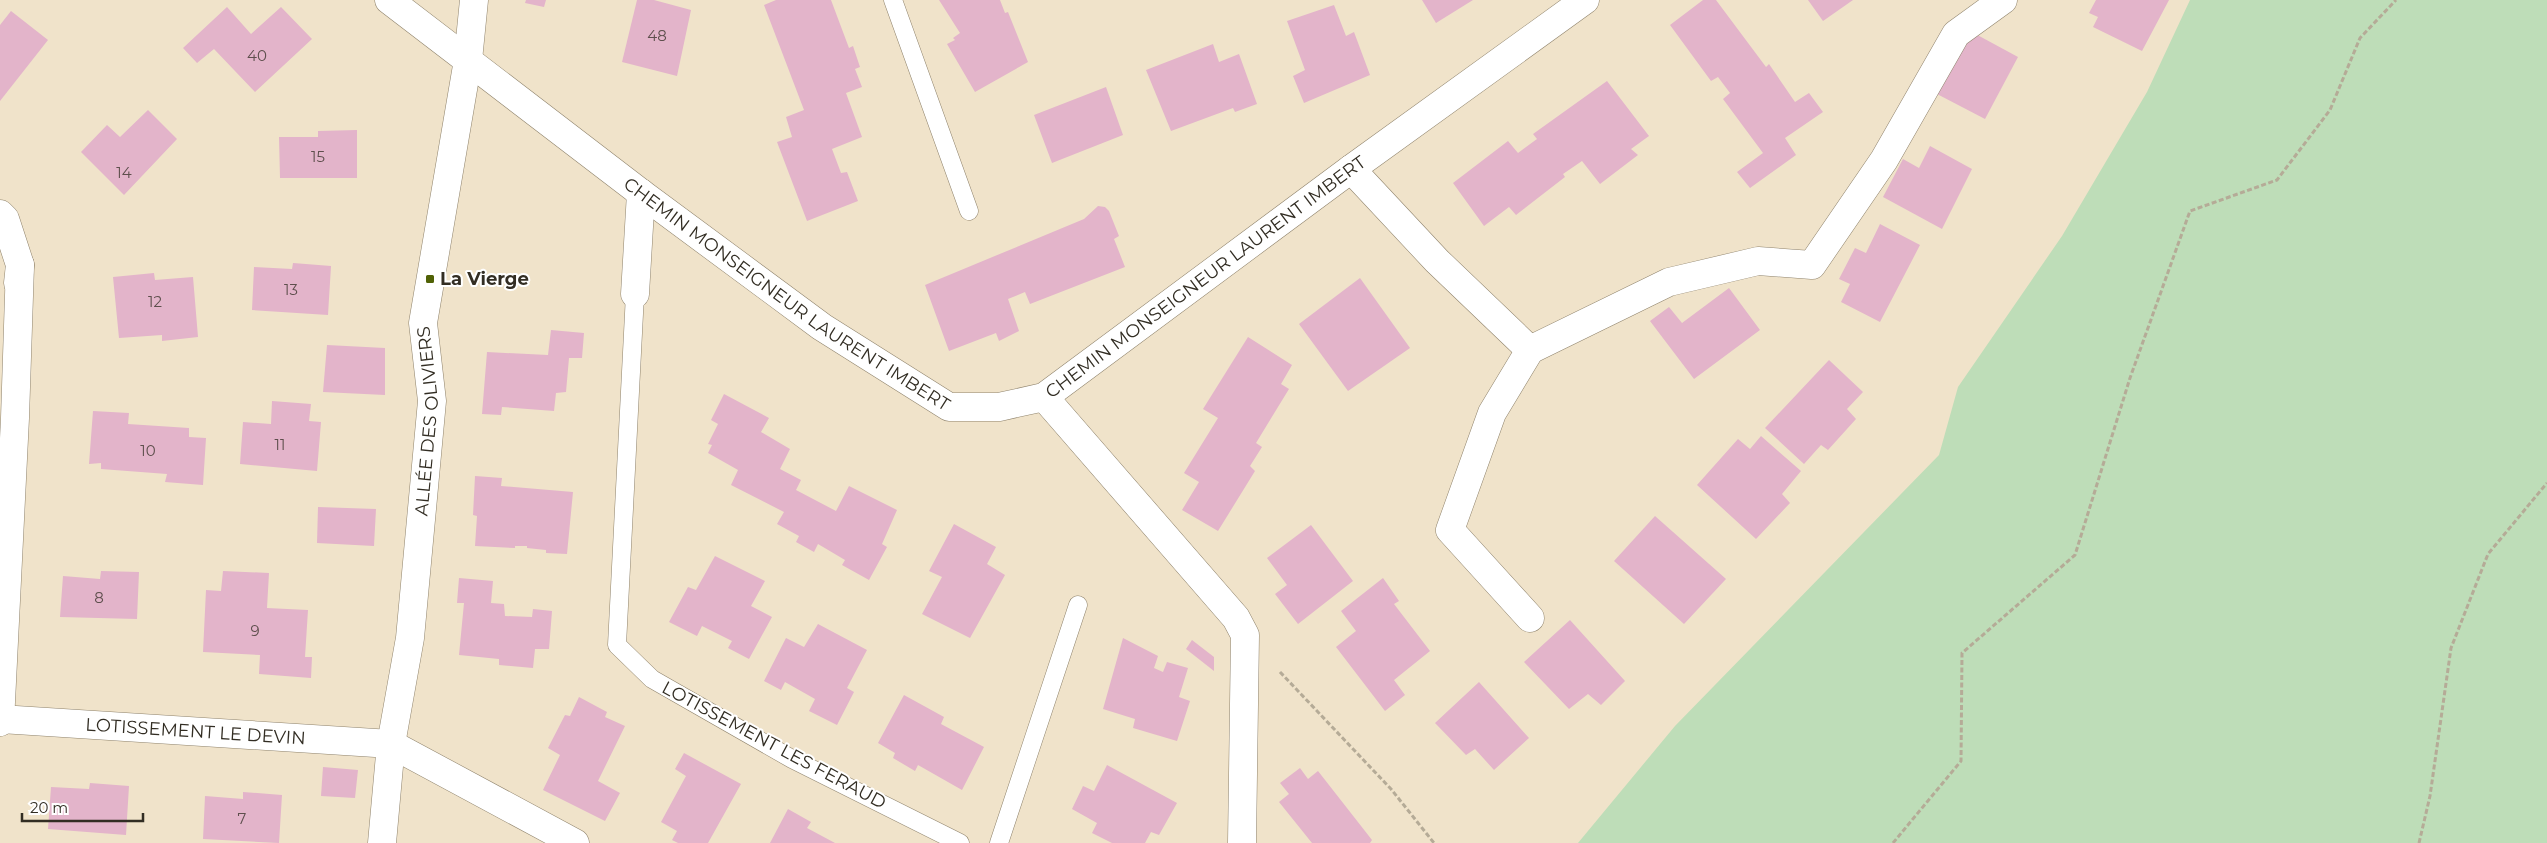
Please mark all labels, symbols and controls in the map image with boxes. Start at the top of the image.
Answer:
house number: 48 [647,26,667,45]
house number: 40 [247,46,267,65]
house number: 15 [311,147,325,166]
street label: CHEMIN MONSEIGNEUR LAURENT IMBERT [1041,151,1370,403]
house number: 14 [116,163,132,182]
street label: CHEMIN MONSEIGNEUR LAURENT IMBERT [619,173,955,416]
place label: La Vierge [440,268,529,290]
marker: La Vierge [424,273,436,285]
house number: 13 [284,280,298,299]
house number: 12 [148,292,162,311]
street label: ALLÉE DES OLIVIERS [410,325,443,517]
house number: 11 [275,435,285,454]
house number: 10 [140,441,156,460]
house number: 8 [94,588,104,607]
house number: 9 [250,621,260,640]
street label: LOTISSEMENT LES FERAUD [658,676,890,814]
street label: LOTISSEMENT LE DEVIN [85,713,306,750]
scale bar [22,790,144,822]
text: 20 m [30,798,68,817]
house number: 7 [238,809,247,828]

